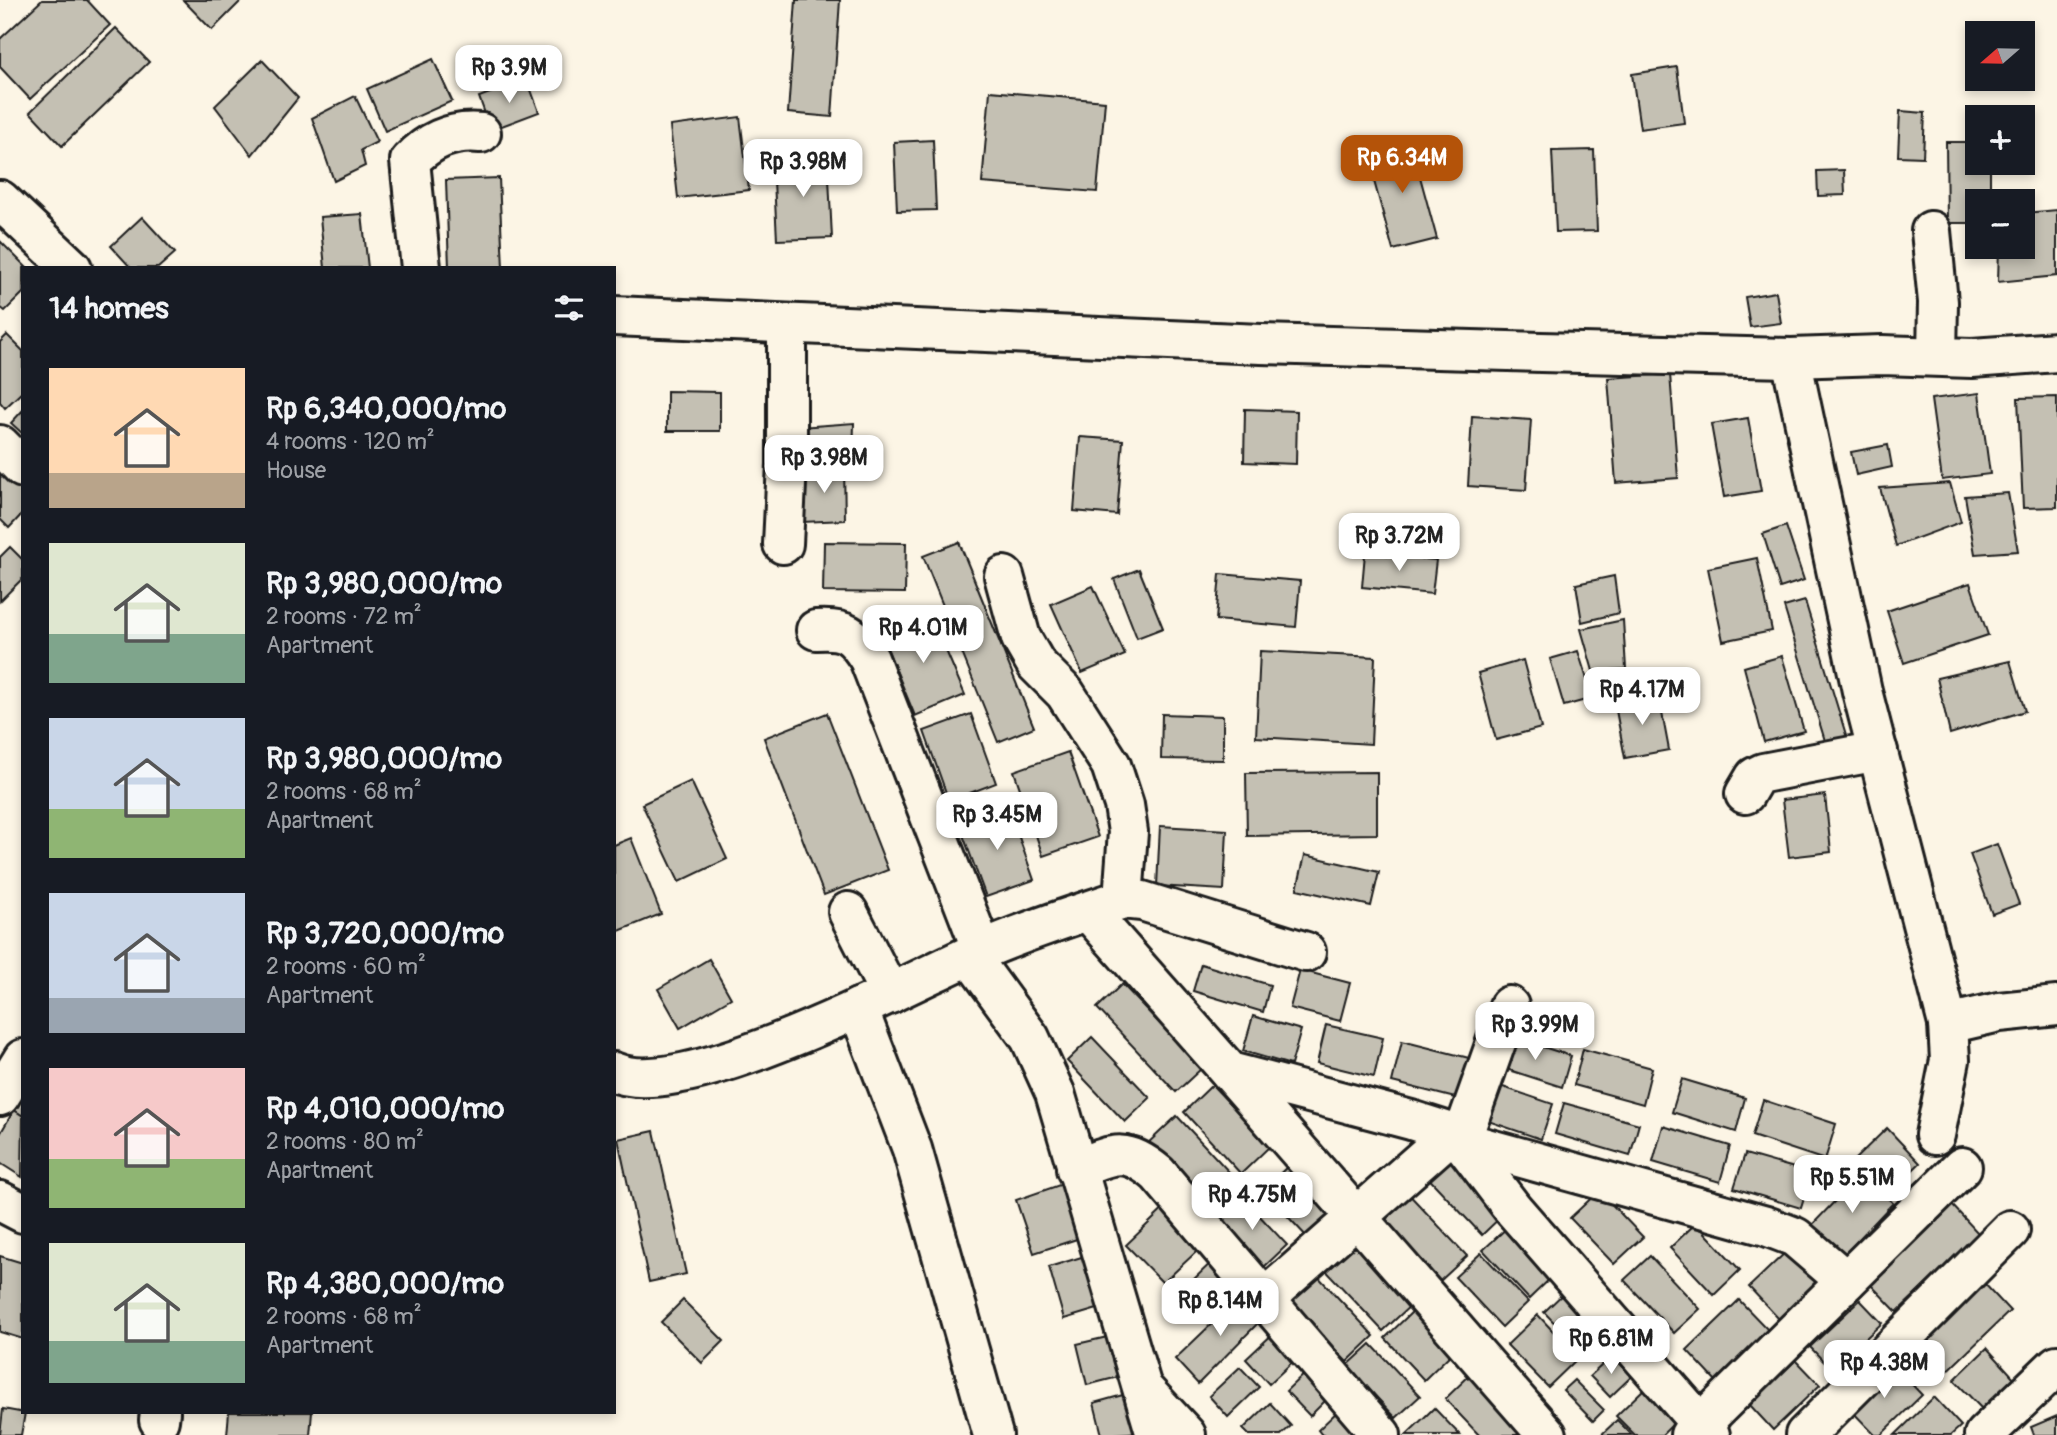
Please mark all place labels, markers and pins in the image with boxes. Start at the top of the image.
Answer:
pin: Rp 3.9M [444,46,574,105]
pin: Rp 6.34M [1330,136,1474,195]
pin: Rp 3.98M [731,140,875,199]
pin: Rp 3.98M [752,435,896,495]
pin: Rp 3.72M [1327,514,1471,573]
pin: Rp 4.01M [851,606,995,665]
pin: Rp 4.17M [1570,668,1714,727]
pin: Rp 3.45M [925,792,1069,852]
pin: Rp 3.99M [1463,1002,1607,1062]
pin: Rp 5.51M [1780,1156,1924,1215]
pin: Rp 4.75M [1180,1172,1324,1232]
pin: Rp 8.14M [1148,1278,1292,1338]
pin: Rp 6.81M [1539,1316,1683,1376]
pin: Rp 4.38M [1812,1340,1956,1400]

